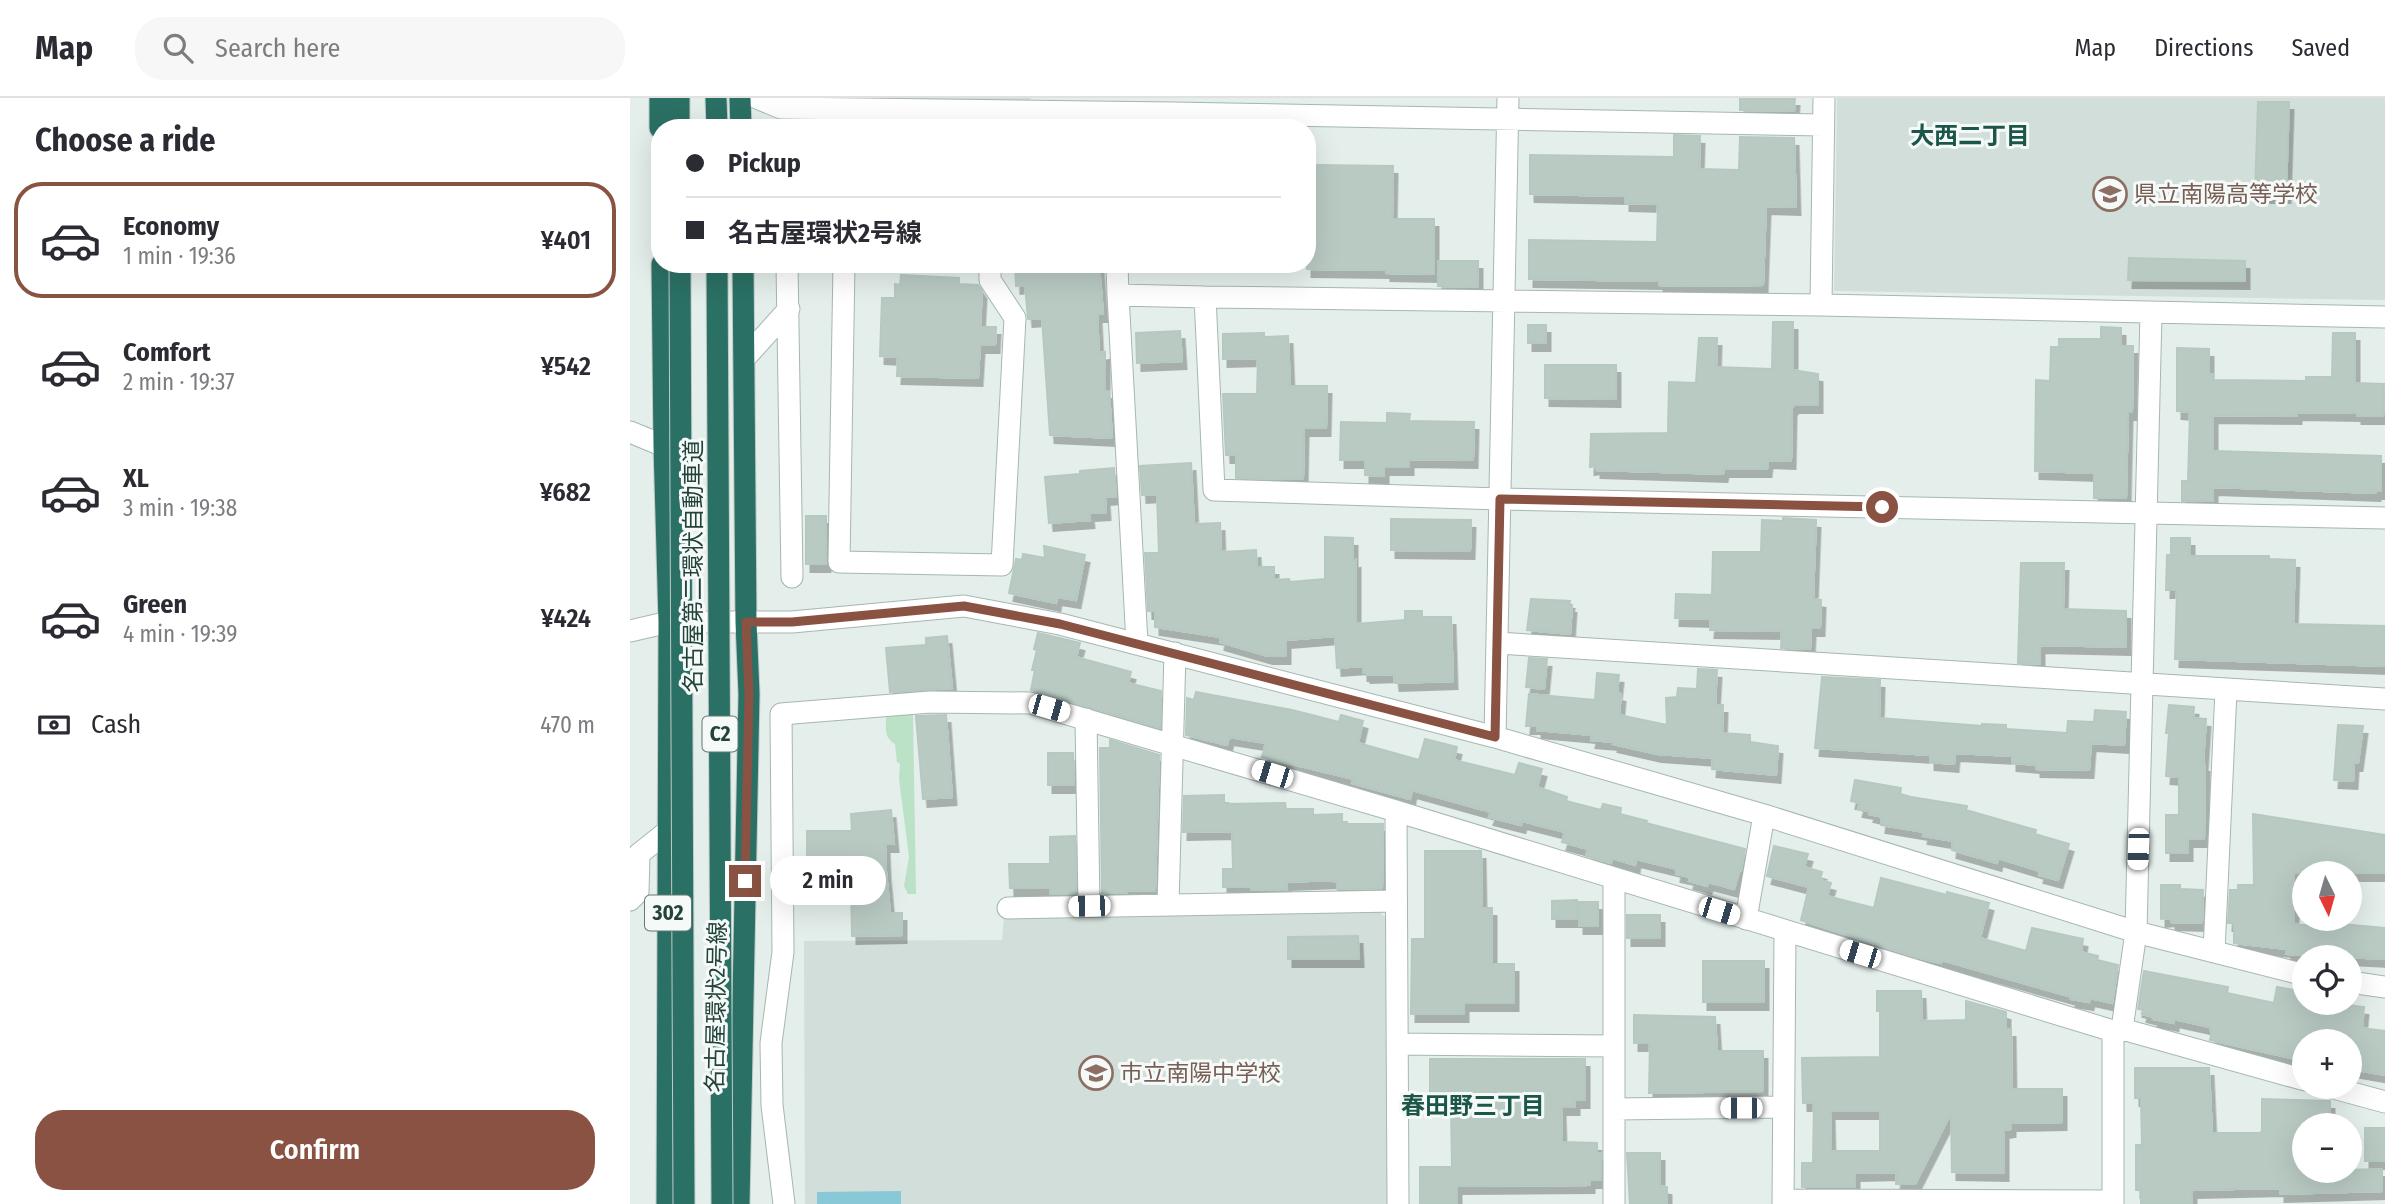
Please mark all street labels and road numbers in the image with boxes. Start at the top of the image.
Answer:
street label: 名古屋第二環状自動車道 [679,440,707,693]
road number: C2 [702,716,738,752]
road number: 302 [645,896,691,930]
street label: 名古屋環状2号線 [701,921,731,1093]

